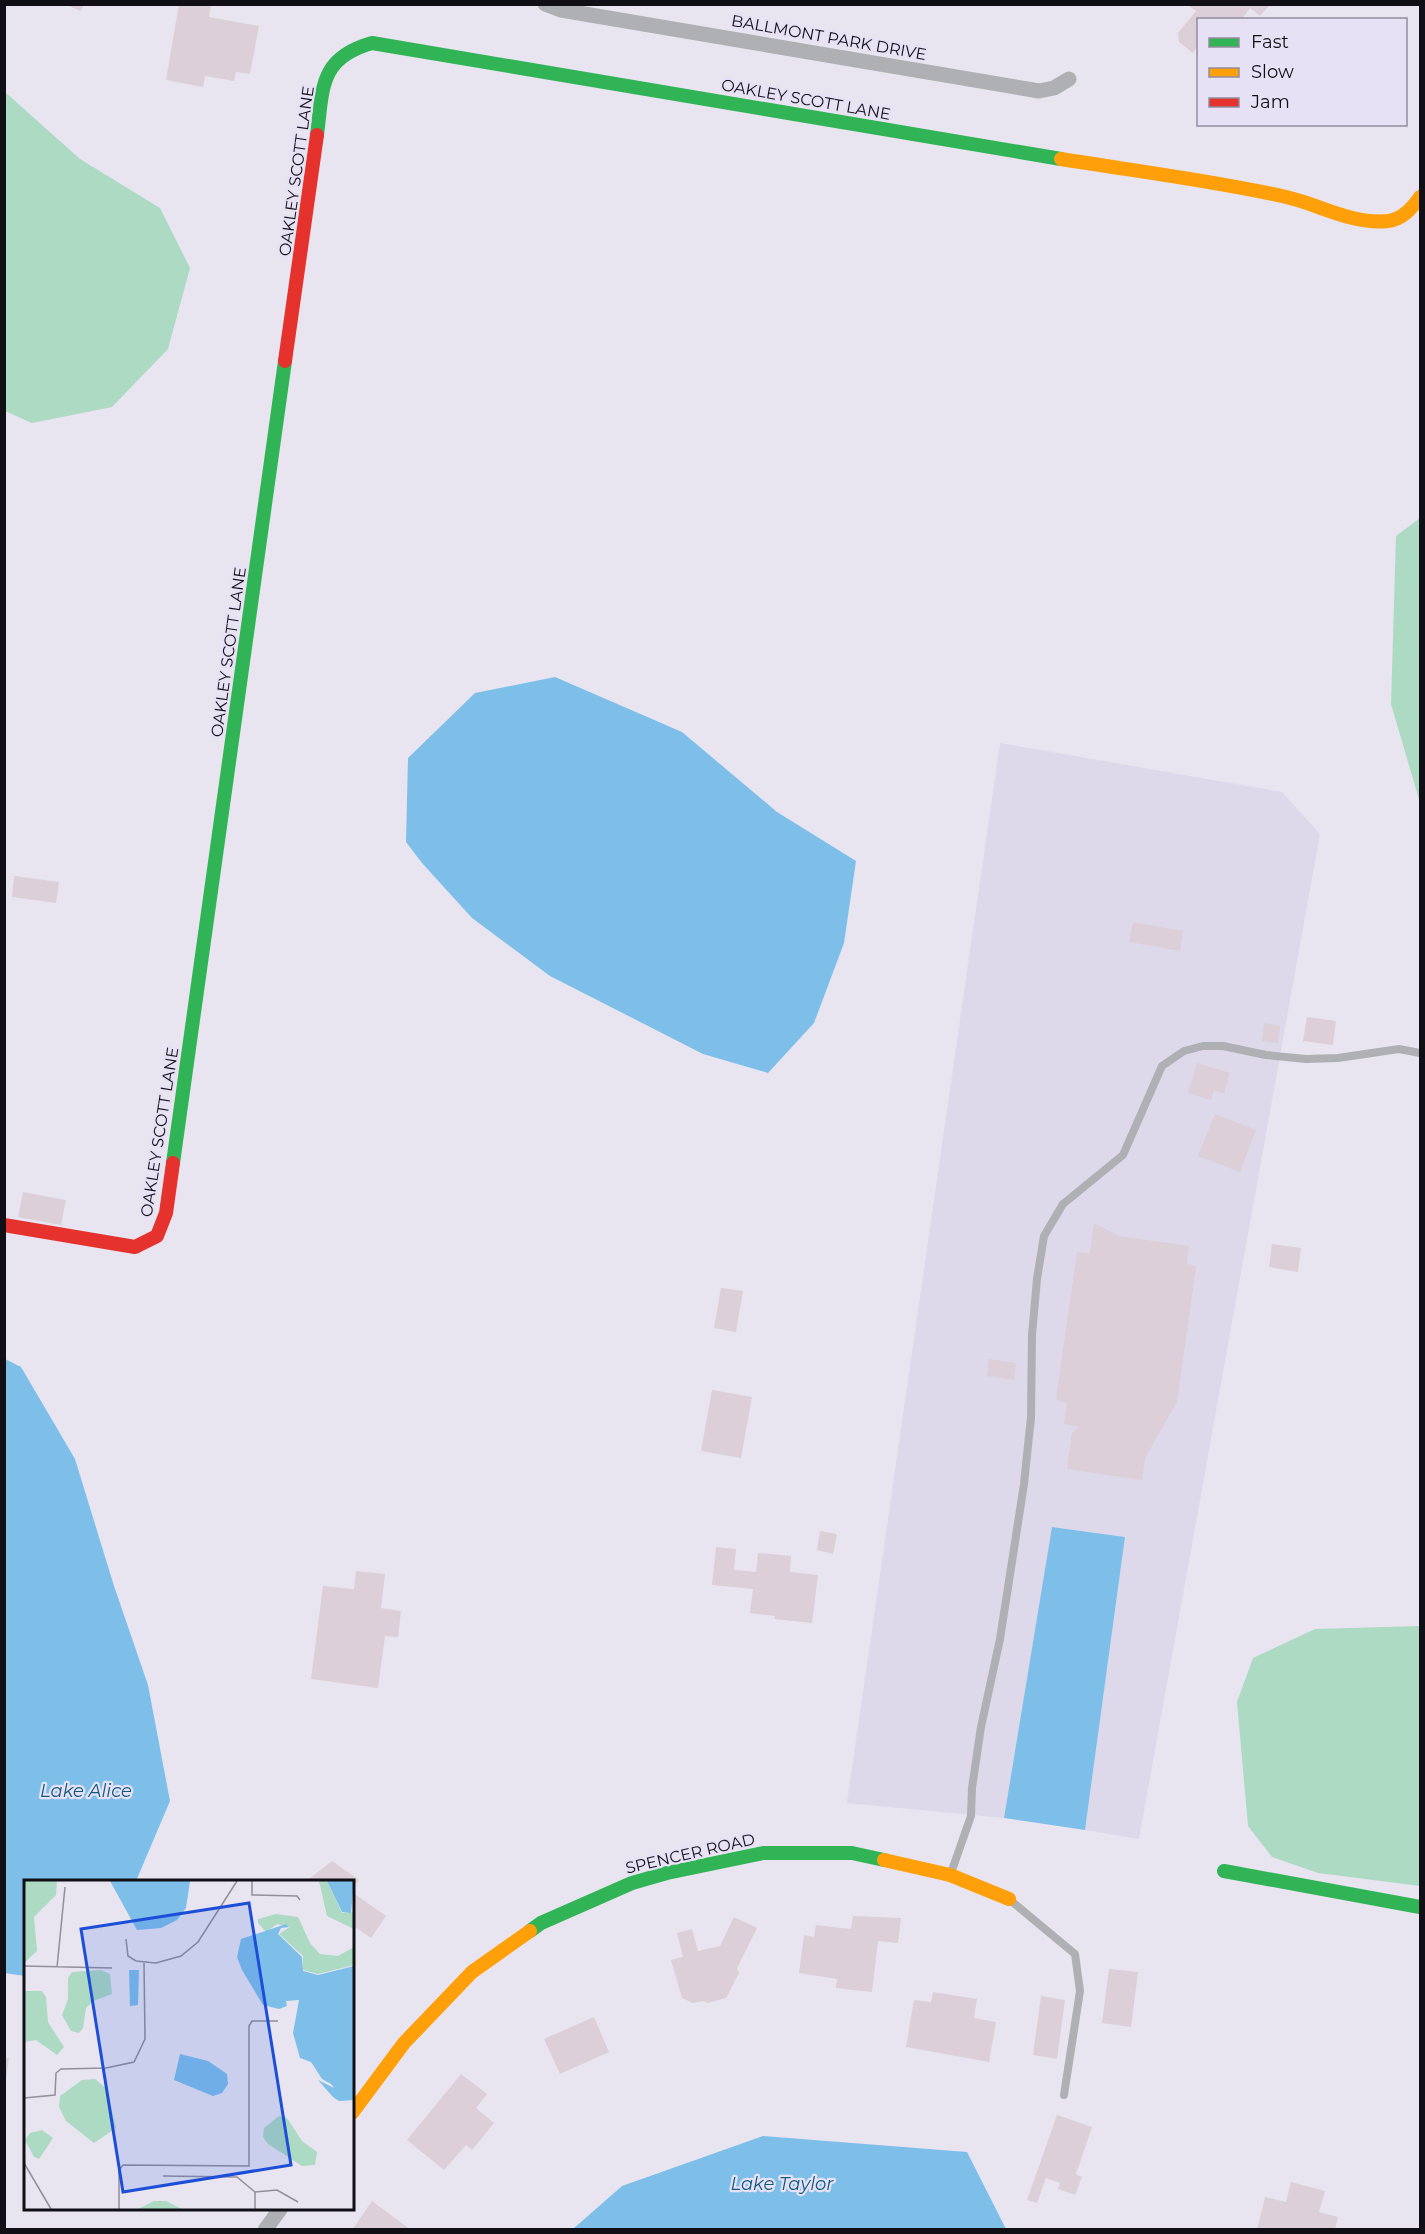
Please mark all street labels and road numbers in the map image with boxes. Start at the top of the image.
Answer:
street label: BALLMONT PARK DRIVE [730,11,928,64]
street label: OAKLEY SCOTT LANE [720,75,892,124]
street label: OAKLEY SCOTT LANE [275,85,318,257]
street label: OAKLEY SCOTT LANE [207,566,250,738]
street label: OAKLEY SCOTT LANE [137,1046,182,1218]
street label: SPENCER ROAD [624,1829,757,1878]

